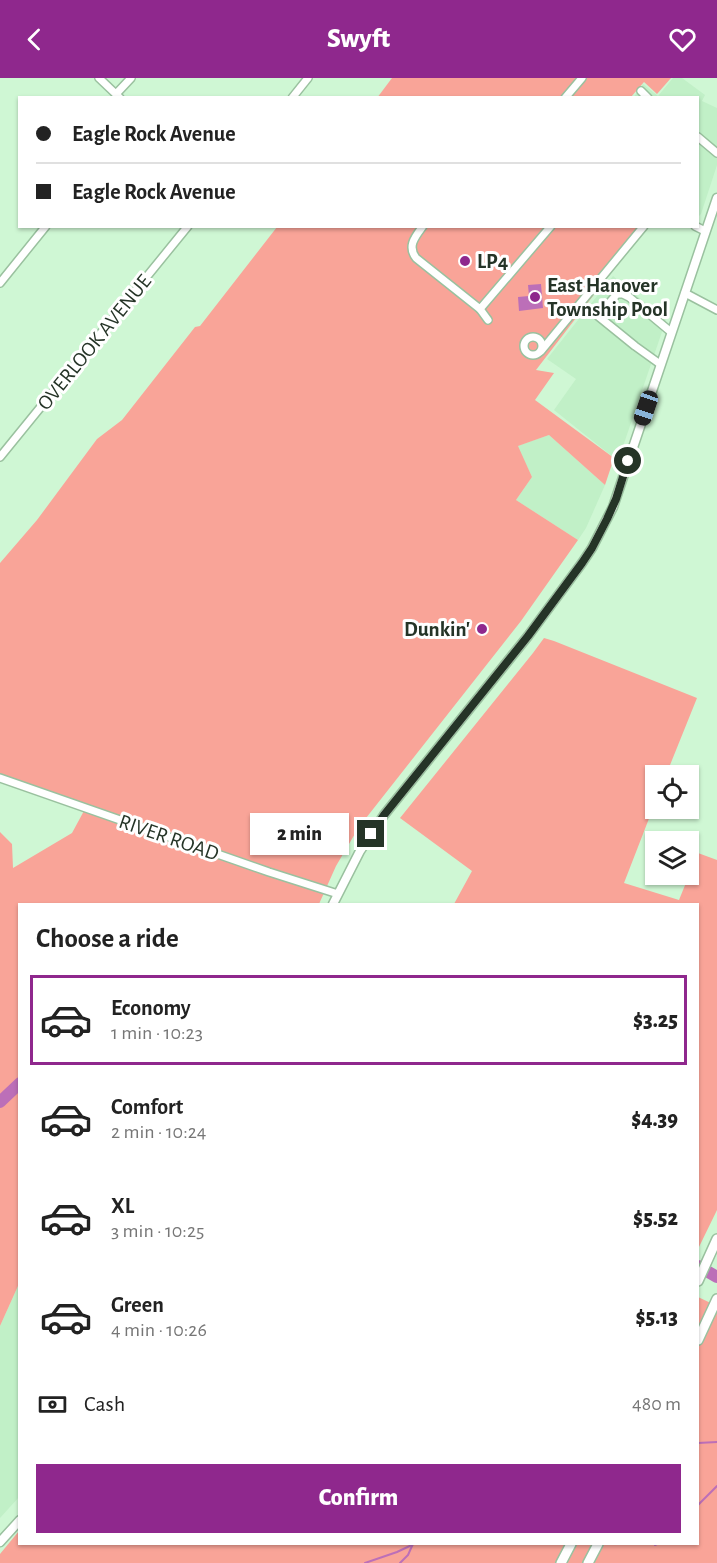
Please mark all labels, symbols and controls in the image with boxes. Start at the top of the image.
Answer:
icon: back [18,23,51,56]
icon: heart [666,23,699,56]
text: Swyft [327,25,390,52]
text: Eagle Rock Avenue [72,123,236,145]
text: Eagle Rock Avenue [72,181,236,203]
place label: LP4 [477,251,508,272]
marker: LP4 [458,254,472,268]
street label: OVERLOOK AVENUE [34,271,155,414]
place label: East Hanover Township Pool [547,275,668,320]
marker: East Hanover Township Pool [528,290,542,304]
car [632,388,660,428]
route start [614,447,641,474]
place label: Dunkin' [404,619,470,640]
marker: Dunkin' [475,622,489,636]
map controls [645,765,699,885]
button: locate [645,765,699,819]
street label: RIVER ROAD [116,811,222,864]
callout: 2 min [251,813,350,855]
route end [357,820,384,847]
text: 2 min [277,824,322,844]
button: layers [645,831,699,885]
text: Choose a ride [36,925,179,952]
icon: car [39,993,93,1047]
text: Economy [111,997,191,1019]
text: $3.25 [633,1009,678,1031]
text: 1 min · 10:23 [111,1023,203,1043]
icon: car [39,1092,93,1146]
text: Comfort [111,1096,183,1118]
text: $4.39 [631,1108,678,1130]
text: 2 min · 10:24 [111,1122,206,1142]
icon: car [39,1191,93,1245]
text: XL [111,1195,134,1217]
text: $5.52 [633,1207,678,1229]
text: 3 min · 10:25 [111,1221,204,1241]
icon: car [39,1290,93,1344]
text: Green [111,1294,164,1316]
text: $5.13 [635,1306,678,1328]
text: 4 min · 10:26 [111,1320,207,1340]
icon: cash [36,1388,69,1421]
text: Cash [84,1393,125,1415]
text: 480 m [632,1394,681,1414]
button: Confirm [36,1464,681,1533]

